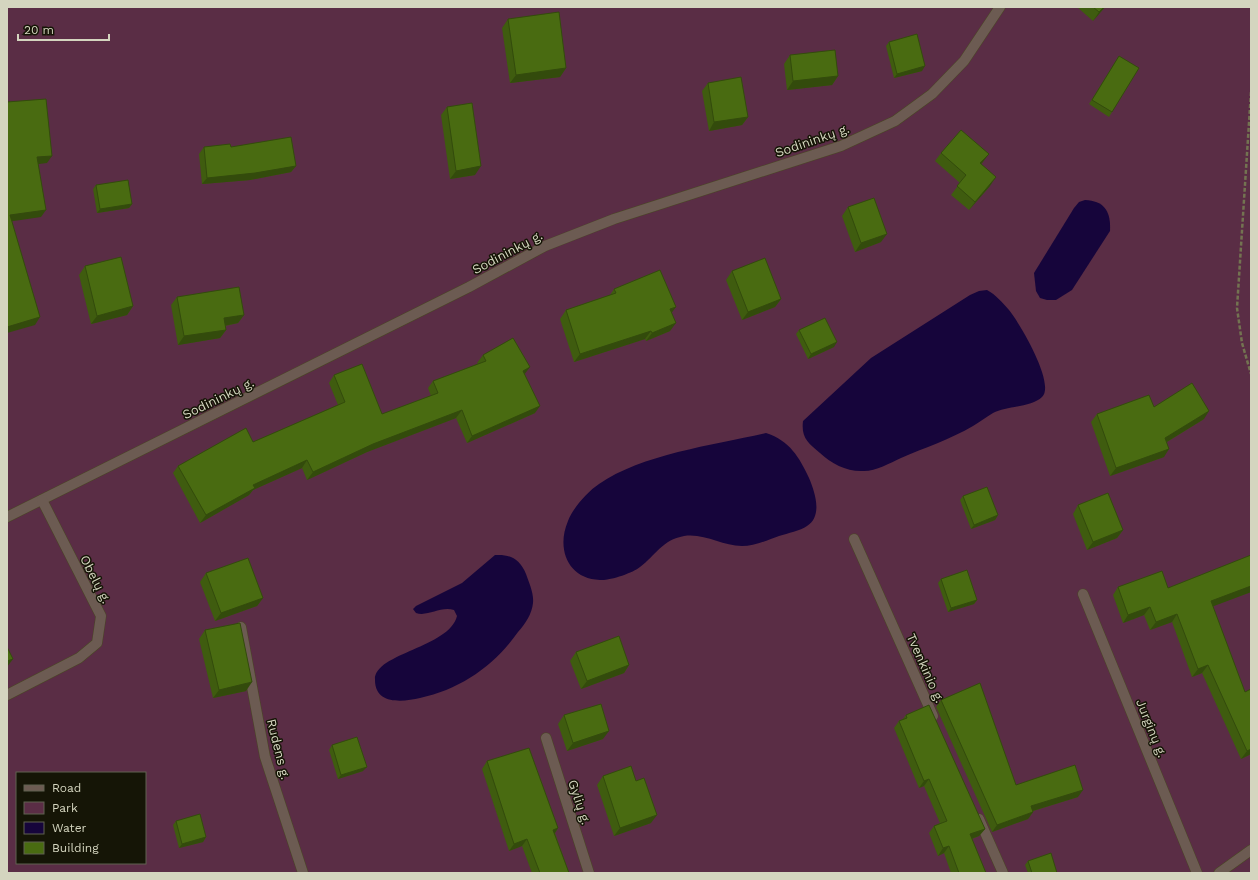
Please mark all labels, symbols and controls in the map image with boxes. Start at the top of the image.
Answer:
scale bar [18,16,109,42]
text: 20 m [24,23,54,37]
street label: Sodininkų g. [773,121,851,160]
street label: Sodininkų g. [469,228,545,277]
street label: Sodininkų g. [180,375,256,422]
street label: Obelų g. [77,553,114,606]
street label: Tvenkinio g. [904,631,948,705]
street label: Jurginų g. [1133,697,1170,760]
street label: Rudens g. [264,717,293,781]
legend [16,772,146,864]
street label: Gylių g. [565,778,594,826]
text: Road [52,781,81,795]
text: Park [52,801,78,815]
text: Water [52,821,87,835]
text: Building [52,841,99,855]

